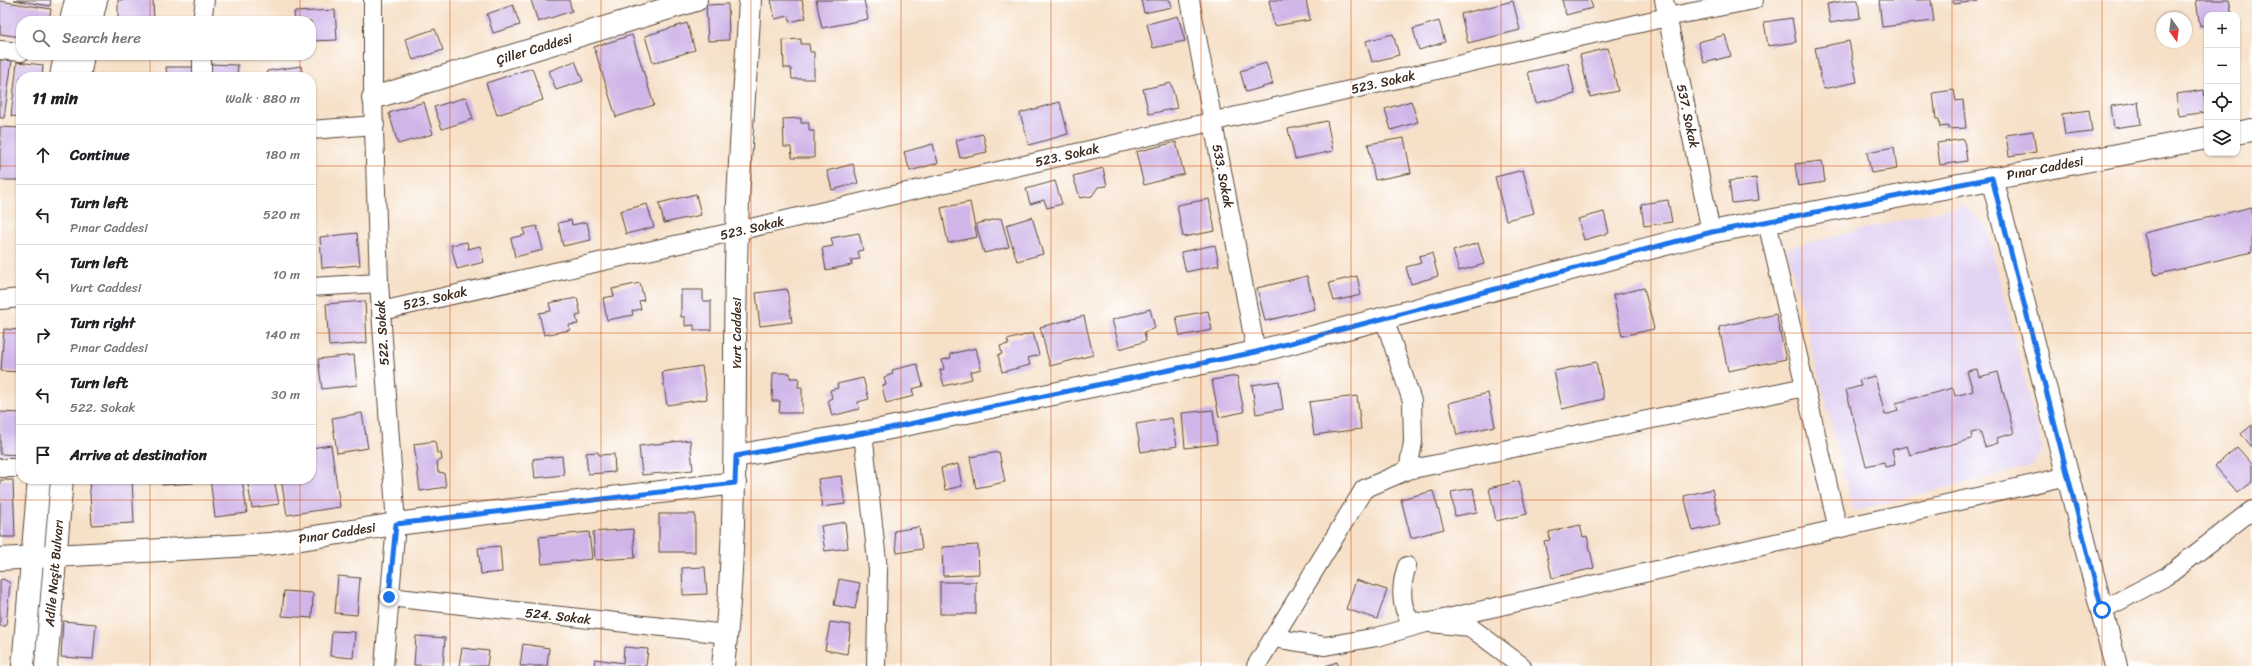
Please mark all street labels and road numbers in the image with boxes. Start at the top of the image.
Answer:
street label: Çiller Caddesi [493,26,575,71]
street label: 523. Sokak [1349,63,1417,101]
street label: 537. Sokak [1670,82,1706,150]
street label: 523. Sokak [1033,136,1101,174]
street label: 533. Sokak [1206,142,1240,210]
street label: Pınar Caddesi [2005,149,2086,187]
street label: 523. Sokak [718,209,786,247]
street label: 523. Sokak [401,279,469,317]
street label: Yurt Caddesi [725,297,748,369]
street label: 522. Sokak [368,300,396,366]
street label: Pınar Caddesi [297,515,378,550]
street label: Adile Naşit Bulvarı [38,518,70,628]
street label: 524. Sokak [524,601,592,631]

